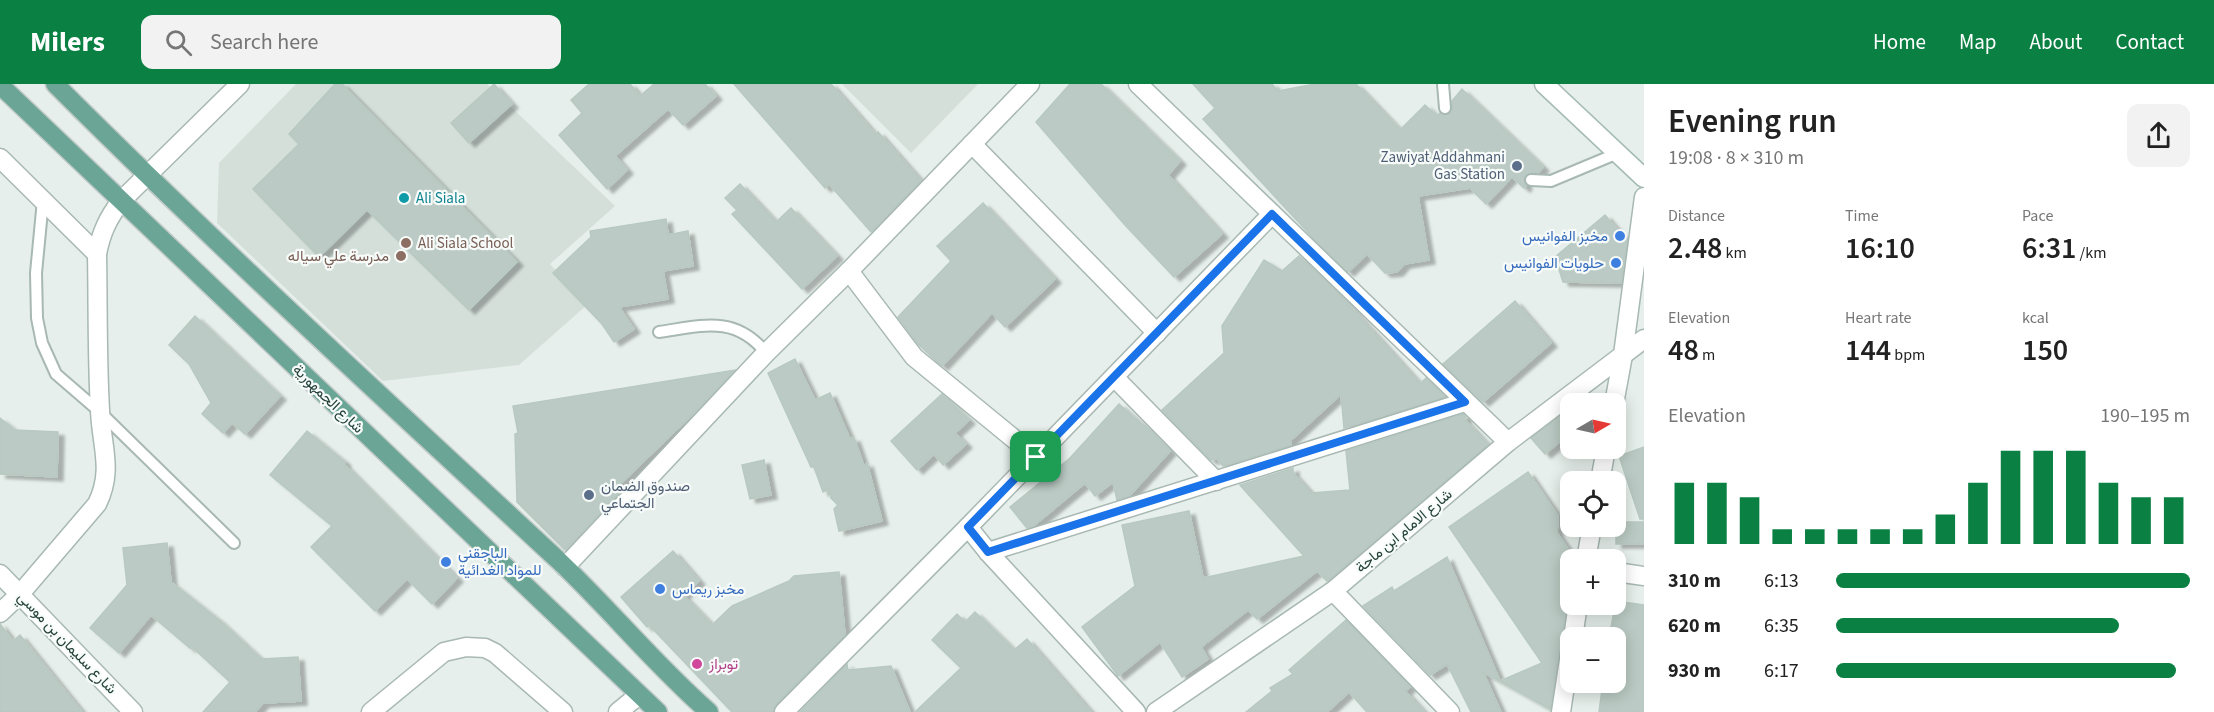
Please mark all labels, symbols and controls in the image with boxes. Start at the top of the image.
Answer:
search box [141,15,561,69]
text: Milers [30,22,105,62]
icon: search [162,26,195,59]
text: Search here [210,26,318,58]
text: Home [1873,27,1926,57]
text: Map [1959,27,1997,57]
text: About [2030,27,2082,57]
text: Contact [2115,27,2184,57]
text: Evening run [1668,98,1837,145]
button: share [2127,104,2190,167]
text: 19:08 · 8 × 310 m [1668,144,1804,172]
place label: Zawiyat Addahmani Gas Station [1381,147,1505,185]
marker: Zawiyat Addahmani Gas Station [1510,159,1524,173]
place label: Ali Siala [416,188,465,209]
marker: Ali Siala [397,191,411,205]
text: Distance [1668,205,1725,227]
text: Time [1845,205,1879,227]
text: Pace [2022,205,2053,227]
place label: مخبز الفوانيس [1522,226,1608,247]
text: 2.48 [1668,227,1722,270]
text: 16:10 [1845,227,1915,270]
text: 6:31 [2022,227,2076,270]
marker: مخبز الفوانيس [1613,229,1627,243]
place label: Ali Siala School [418,233,514,254]
marker: Ali Siala School [399,236,413,250]
text: km [1722,242,1747,264]
text: /km [2076,242,2106,264]
place label: مدرسة علي سياله [288,246,389,269]
marker: مدرسة علي سياله [394,249,408,263]
place label: حلويات الفوانيس [1504,253,1604,274]
marker: حلويات الفوانيس [1609,256,1623,270]
text: Elevation [1668,307,1730,329]
text: Heart rate [1845,307,1912,329]
text: kcal [2022,307,2049,329]
text: 48 [1668,329,1699,372]
text: 144 [1845,329,1891,372]
text: 150 [2022,329,2068,372]
text: m [1699,344,1715,366]
text: bpm [1891,344,1925,366]
street label: شارع الجمهورية [288,360,368,438]
north arrow [1560,393,1626,459]
map controls [1560,393,1626,693]
text: Elevation [1668,402,1746,430]
text: 190–195 m [2100,402,2190,430]
pin [1010,431,1061,482]
icon: arrive [1019,440,1052,473]
button: locate [1560,471,1626,537]
place label: صندوق الضمان الجتماعي [601,476,690,516]
street label: شارع الامام ابن ماجة [1351,484,1457,578]
marker: صندوق الضمان الجتماعي [582,488,596,502]
place label: الباجقني للمواد الغدائية [458,543,542,581]
button: + [1560,549,1626,615]
marker: الباجقني للمواد الغدائية [439,555,453,569]
text: 310 m [1668,567,1721,595]
text: 6:13 [1764,567,1799,595]
place label: مخبز ريماس [672,579,744,600]
marker: مخبز ريماس [653,582,667,596]
street label: شارع سليمان بن موسي [11,587,122,700]
text: 620 m [1668,612,1721,640]
text: 6:35 [1764,612,1799,640]
button: − [1560,627,1626,693]
place label: توبراز [708,654,738,675]
marker: توبراز [690,657,704,671]
text: 930 m [1668,657,1721,685]
text: 6:17 [1764,657,1799,685]

